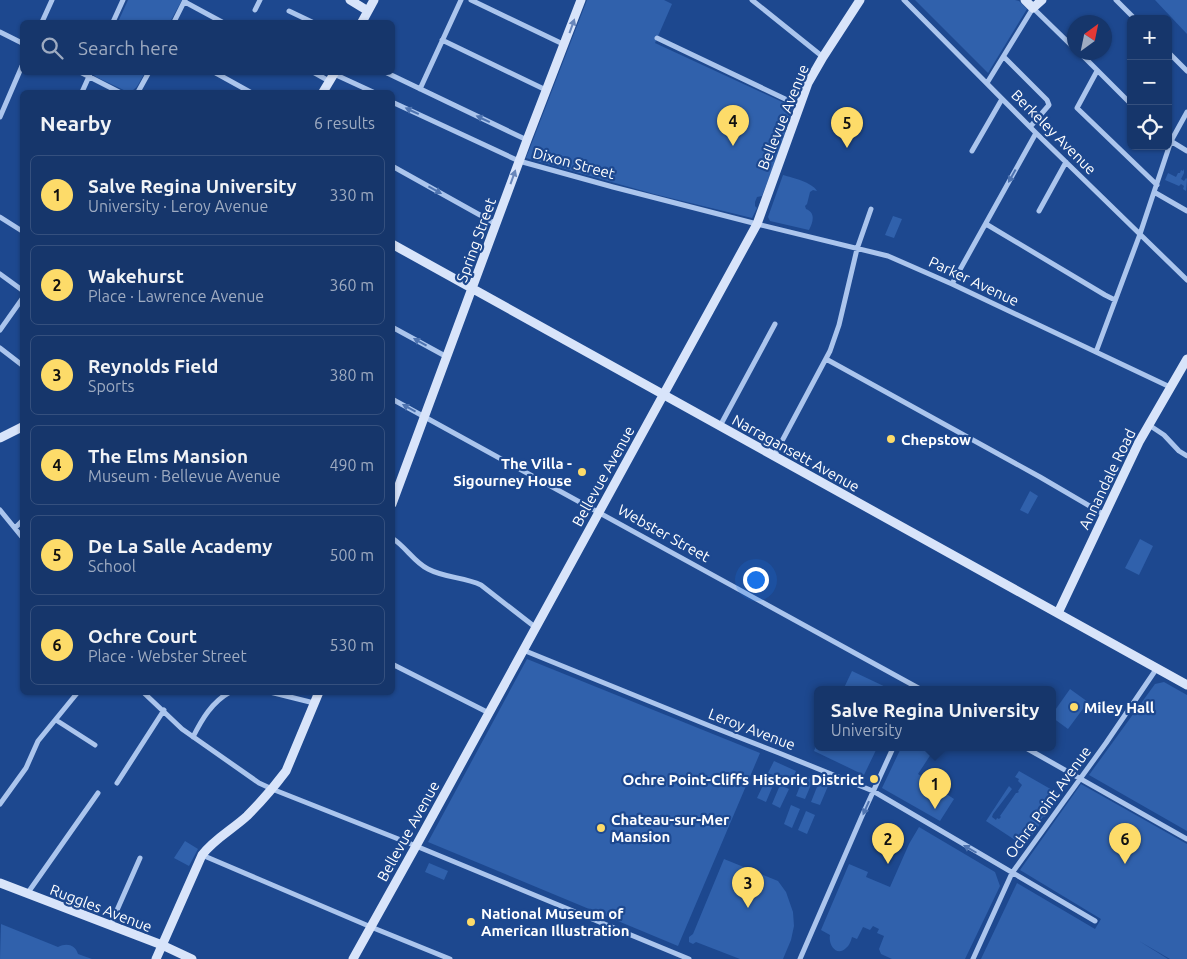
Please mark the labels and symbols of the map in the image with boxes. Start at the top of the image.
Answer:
north arrow [1067,15,1112,60]
one-way arrow [568,18,576,33]
street label: Bellevue Avenue [754,62,812,172]
street label: Berkeley Avenue [1008,86,1100,178]
pin: 4 [717,105,749,146]
one-way arrow [405,107,419,115]
pin: 5 [831,107,863,148]
one-way arrow [476,115,490,123]
street label: Dixon Street [531,144,617,182]
one-way arrow [1008,169,1017,183]
one-way arrow [510,170,518,185]
one-way arrow [428,186,442,194]
street label: Spring Street [453,195,499,284]
street label: Parker Avenue [926,253,1022,309]
one-way arrow [412,338,427,346]
one-way arrow [401,404,416,412]
street label: Narragansett Avenue [729,411,863,495]
street label: Bellevue Avenue [568,423,638,529]
street label: Annandale Road [1075,426,1139,532]
place label: Chepstow [901,431,971,448]
marker: Chepstow [885,433,897,445]
place label: The Villa - Sigourney House [453,455,572,489]
marker: The Villa - Sigourney House [576,466,588,478]
street label: Webster Street [615,501,713,565]
your location [743,567,769,593]
place label: Miley Hall [1084,699,1155,716]
marker: Miley Hall [1068,701,1080,713]
street label: Leroy Avenue [706,705,798,753]
street label: Ochre Point Avenue [1002,743,1094,861]
pin: 1 [919,768,951,809]
place label: Ochre Point-Cliffs Historic District [622,771,865,788]
marker: Ochre Point-Cliffs Historic District [868,773,880,785]
street label: Bellevue Avenue [373,778,443,884]
one-way arrow [861,801,869,815]
place label: Chateau-sur-Mer Mansion [611,811,730,845]
marker: Chateau-sur-Mer Mansion [595,822,607,834]
pin: 2 [872,823,904,864]
pin: 6 [1109,823,1141,864]
one-way arrow [964,844,977,853]
pin: 3 [732,867,764,908]
street label: Ruggles Avenue [48,881,154,935]
place label: National Museum of American Illustration [481,905,630,939]
marker: National Museum of American Illustration [465,916,477,928]

